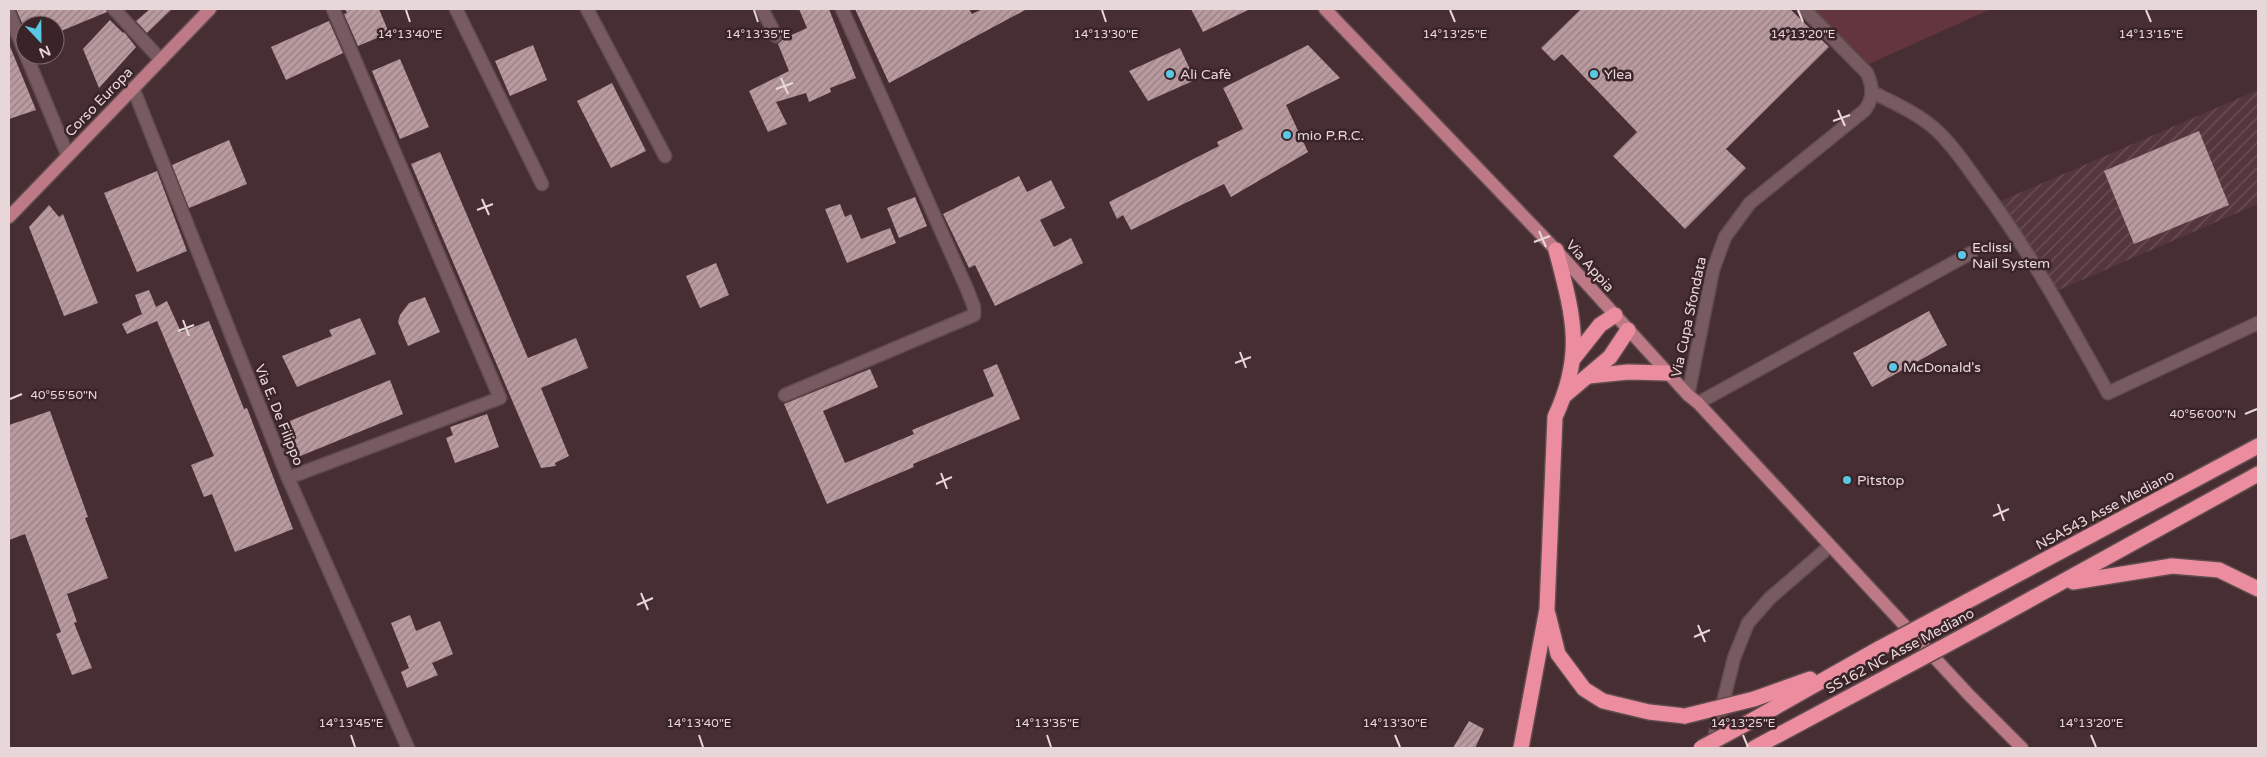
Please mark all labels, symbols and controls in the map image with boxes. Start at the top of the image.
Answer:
north arrow [15,15,65,65]
text: 14°13'40"E [377,27,443,41]
text: 14°13'35"E [725,27,791,41]
text: 14°13'30"E [1073,27,1139,41]
text: 14°13'25"E [1422,27,1488,41]
text: 14°13'20"E [1770,27,1836,41]
text: 14°13'15"E [2118,27,2184,41]
text: N [36,42,53,62]
street label: Corso Europa [62,64,136,140]
place label: Ali Cafè [1180,66,1231,83]
place label: Ylea [1604,66,1632,83]
marker: Ali Cafè [1164,68,1176,80]
marker: Ylea [1588,68,1600,80]
place label: mio P.R.C. [1297,127,1364,144]
marker: mio P.R.C. [1281,129,1293,141]
street label: Via Appia [1562,237,1618,295]
place label: Eclissi Nail System [1972,239,2050,272]
marker: Eclissi Nail System [1956,249,1968,261]
street label: Via Cupa Sfondata [1668,255,1710,379]
place label: McDonald's [1903,359,1981,376]
marker: McDonald's [1887,361,1899,373]
street label: Via E. De Filippo [251,362,307,468]
text: 40°55'50"N [31,388,98,402]
text: 40°56'00"N [2170,407,2237,421]
street label: NSA543 Asse Mediano [2033,466,2177,554]
place label: Pitstop [1857,472,1905,489]
marker: Pitstop [1841,474,1853,486]
street label: SS162 NC Asse Mediano [1823,605,1977,697]
text: 14°13'45"E [318,716,384,730]
text: 14°13'40"E [666,716,732,730]
text: 14°13'35"E [1014,716,1080,730]
text: 14°13'30"E [1362,716,1428,730]
text: 14°13'25"E [1710,716,1776,730]
text: 14°13'20"E [2058,716,2124,730]

